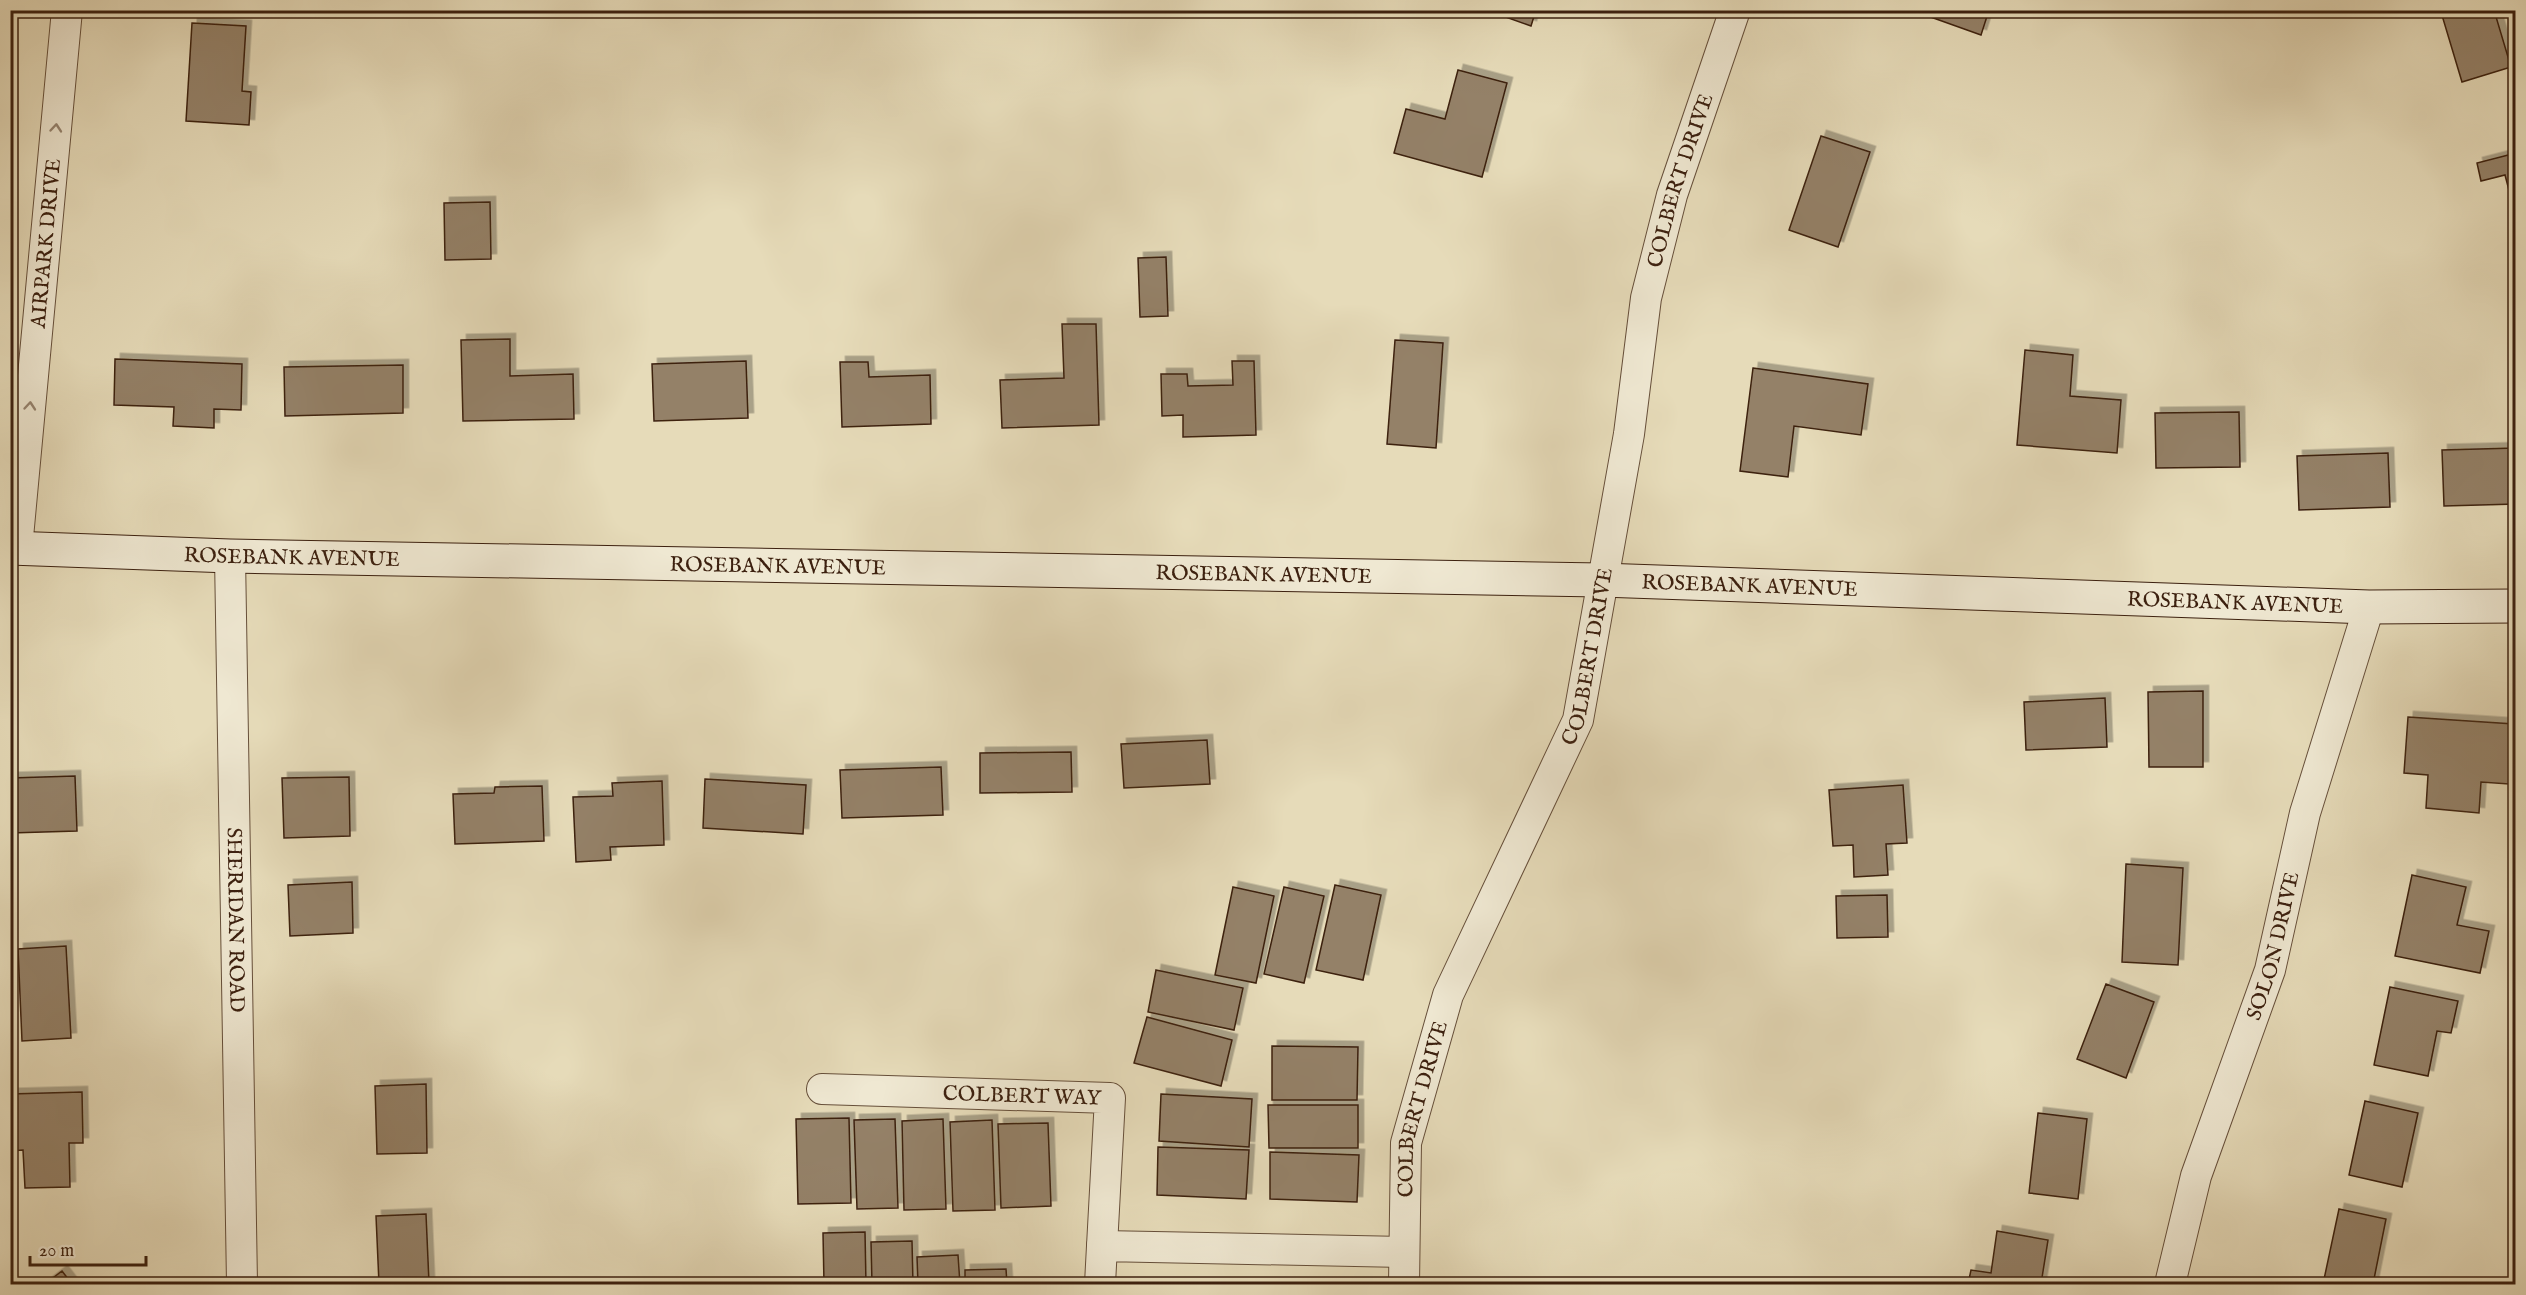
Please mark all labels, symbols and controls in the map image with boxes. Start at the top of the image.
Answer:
street label: COLBERT DRIVE [1642,90,1721,271]
one-way arrow [49,124,62,133]
street label: AIRPARK DRIVE [25,157,68,331]
one-way arrow [23,402,36,411]
street label: ROSEBANK AVENUE [183,542,400,574]
street label: ROSEBANK AVENUE [669,552,886,582]
street label: ROSEBANK AVENUE [1155,560,1372,591]
street label: COLBERT DRIVE [1556,566,1620,750]
street label: ROSEBANK AVENUE [1641,569,1858,604]
street label: ROSEBANK AVENUE [2127,587,2344,621]
street label: SHERIDAN ROAD [219,827,250,1013]
street label: SOLON DRIVE [2241,869,2306,1024]
street label: COLBERT DRIVE [1393,1018,1455,1198]
street label: COLBERT WAY [942,1081,1103,1113]
scale bar [30,1229,146,1267]
text: 20 m [39,1240,74,1263]

